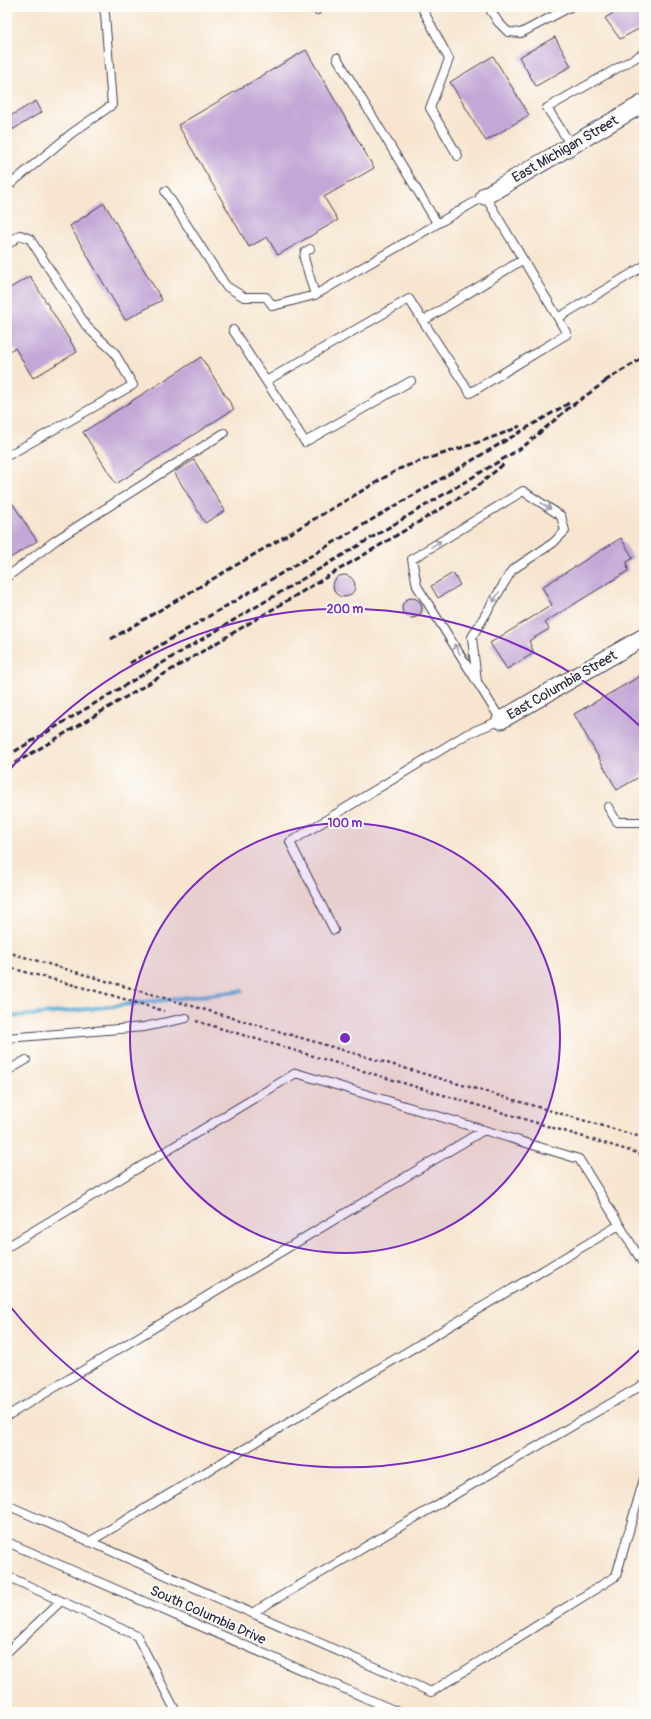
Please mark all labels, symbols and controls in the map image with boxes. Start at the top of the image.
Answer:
street label: East Michigan Street [509,112,621,186]
one-way arrow [540,502,551,510]
one-way arrow [430,540,442,548]
one-way arrow [492,591,500,603]
text: 200 m [327,602,364,617]
one-way arrow [452,643,460,655]
street label: East Columbia Street [504,646,620,723]
text: 100 m [328,816,363,831]
centre of rings [338,1031,352,1045]
street label: South Columbia Drive [147,1582,269,1648]

